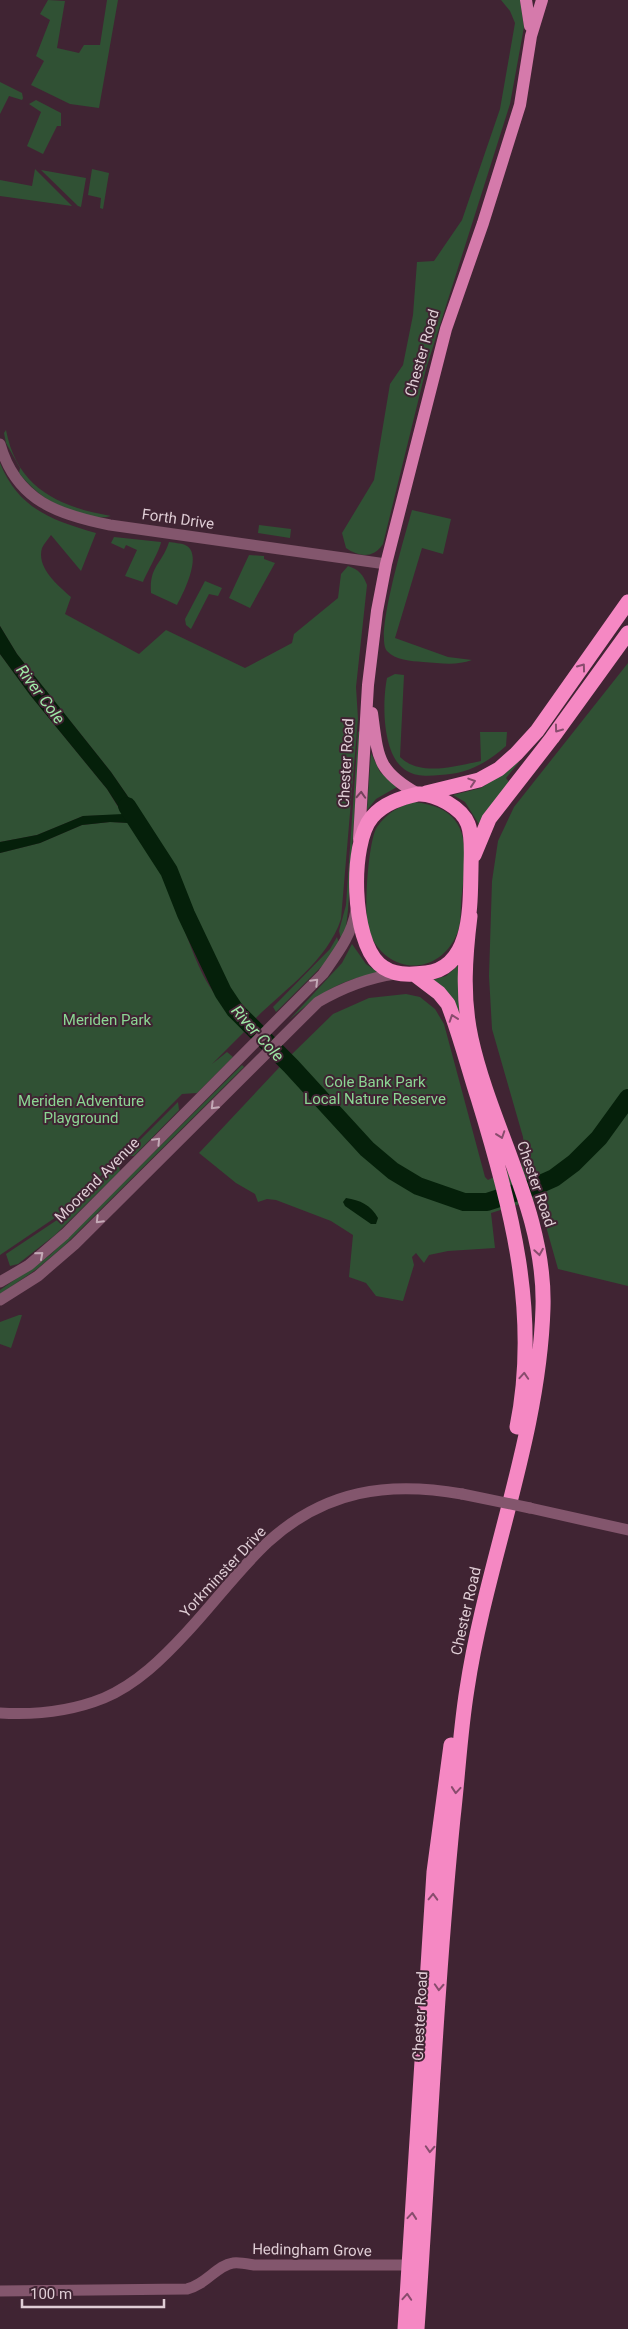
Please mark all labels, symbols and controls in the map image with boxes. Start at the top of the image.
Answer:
street label: Chester Road [401,307,443,399]
street label: Forth Drive [141,505,215,533]
water label: River Cole [12,661,69,728]
one-way arrow [576,663,585,673]
street label: Chester Road [335,718,357,808]
one-way arrow [556,723,564,732]
one-way arrow [467,778,476,788]
one-way arrow [356,790,367,798]
one-way arrow [309,979,318,988]
water label: River Cole [227,1001,288,1065]
park label: Meriden Park [63,1011,152,1029]
one-way arrow [449,1015,459,1023]
park label: Cole Bank Park Local Nature Reserve [304,1073,446,1108]
park label: Meriden Adventure Playground [18,1092,144,1127]
one-way arrow [211,1100,220,1109]
one-way arrow [495,1130,505,1139]
street label: Moorend Avenue [51,1134,143,1226]
one-way arrow [151,1138,160,1147]
street label: Chester Road [513,1139,559,1229]
one-way arrow [96,1215,105,1224]
one-way arrow [533,1248,544,1256]
one-way arrow [35,1252,44,1261]
one-way arrow [518,1371,529,1379]
street label: Yorkminster Drive [176,1523,270,1621]
street label: Chester Road [447,1565,485,1657]
one-way arrow [451,1787,462,1795]
one-way arrow [428,1893,439,1901]
street label: Chester Road [409,1971,431,2061]
one-way arrow [434,1983,445,1991]
one-way arrow [424,2145,435,2153]
one-way arrow [406,2212,417,2220]
street label: Hedingham Grove [252,2240,372,2260]
scale bar [22,2276,165,2308]
text: 100 m [30,2285,72,2303]
one-way arrow [401,2293,412,2301]

